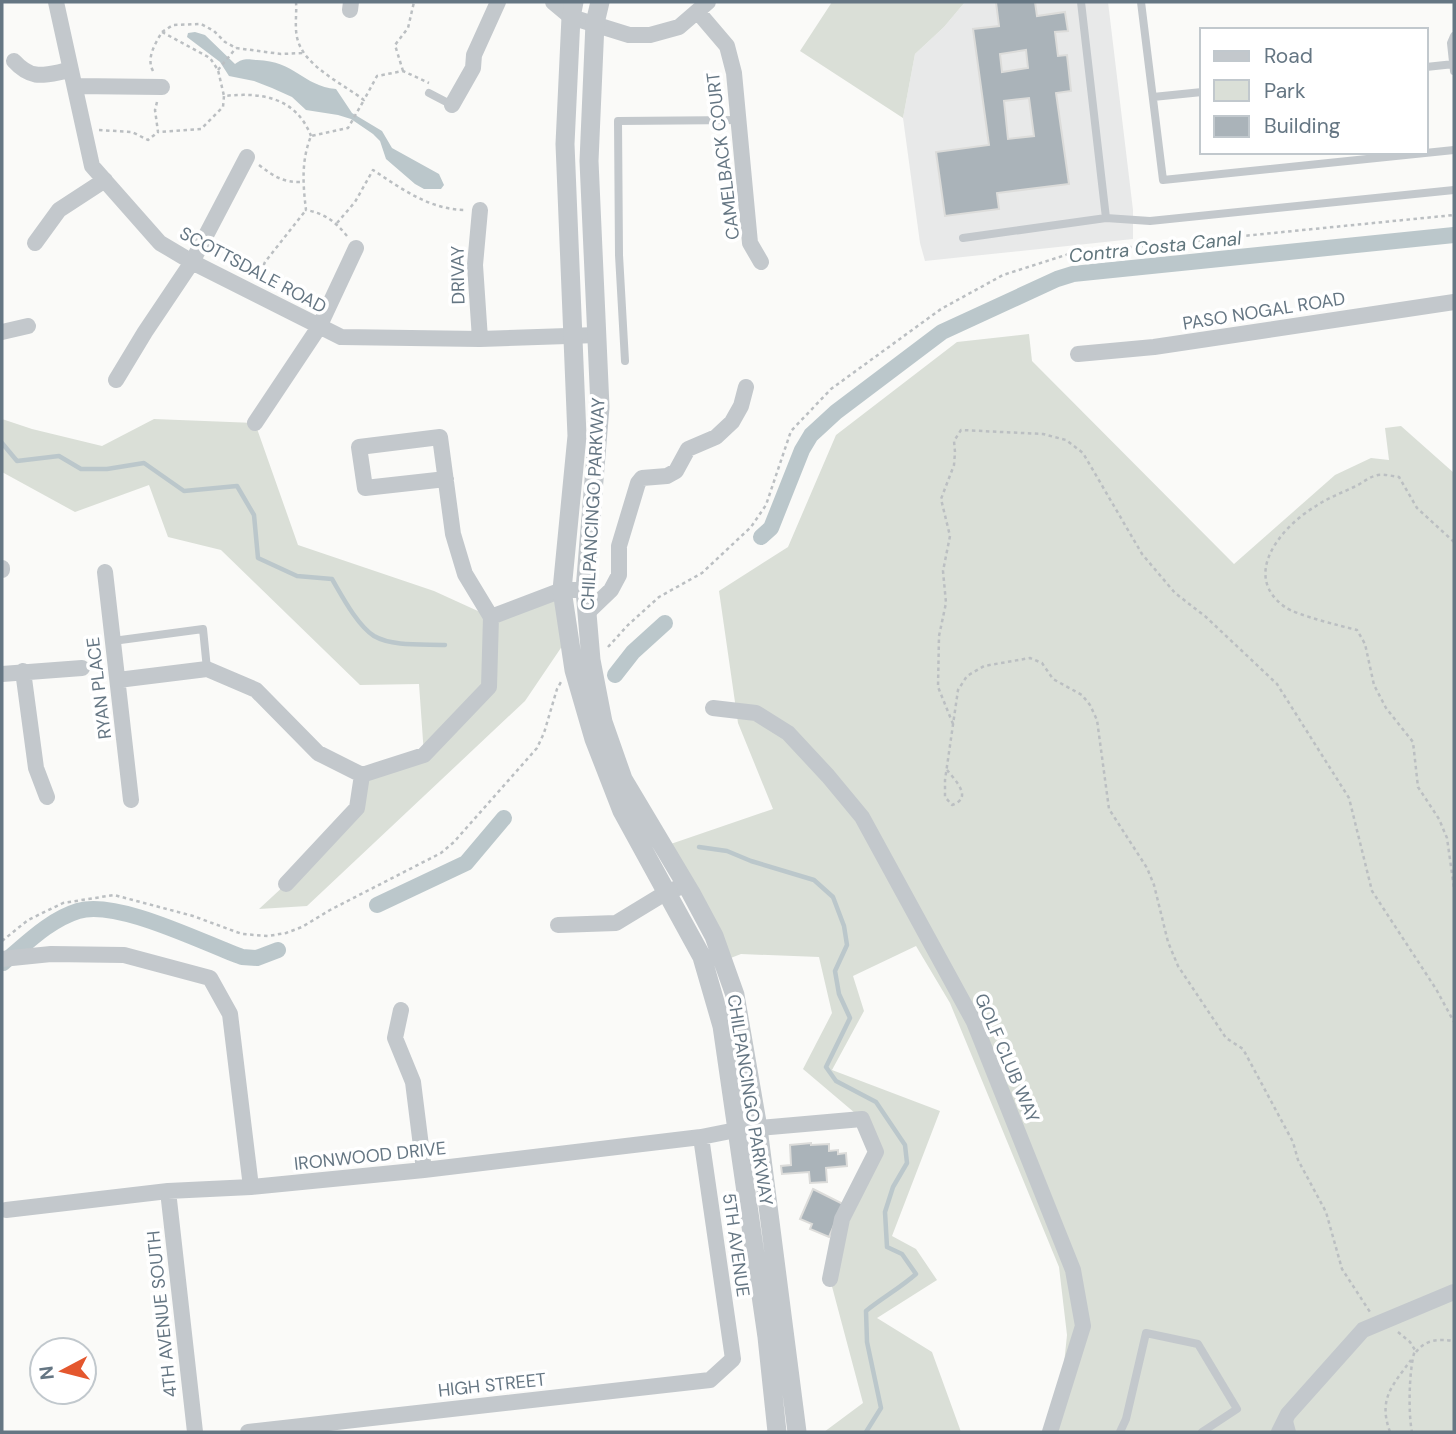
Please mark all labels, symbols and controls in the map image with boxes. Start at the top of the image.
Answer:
legend [1200,28,1428,154]
text: Road [1264,42,1313,70]
street label: CAMELBACK COURT [701,71,745,241]
text: Park [1264,77,1306,105]
text: Building [1264,112,1341,140]
street label: SCOTTSDALE ROAD [175,221,331,319]
water label: Contra Costa Canal [1067,225,1243,268]
street label: DRIVAY [445,245,471,305]
street label: PASO NOGAL ROAD [1181,286,1347,336]
street label: CHILPANCINGO PARKWAY [575,396,611,611]
street label: RYAN PLACE [81,636,117,740]
street label: GOLF CLUB WAY [969,990,1045,1127]
street label: CHILPANCINGO PARKWAY [721,993,779,1208]
street label: IRONWOOD DRIVE [293,1136,447,1176]
street label: 5TH AVENUE [717,1192,755,1298]
street label: 4TH AVENUE SOUTH [141,1229,183,1399]
north arrow [28,1336,98,1406]
text: N [33,1365,60,1381]
street label: HIGH STREET [437,1367,547,1403]

